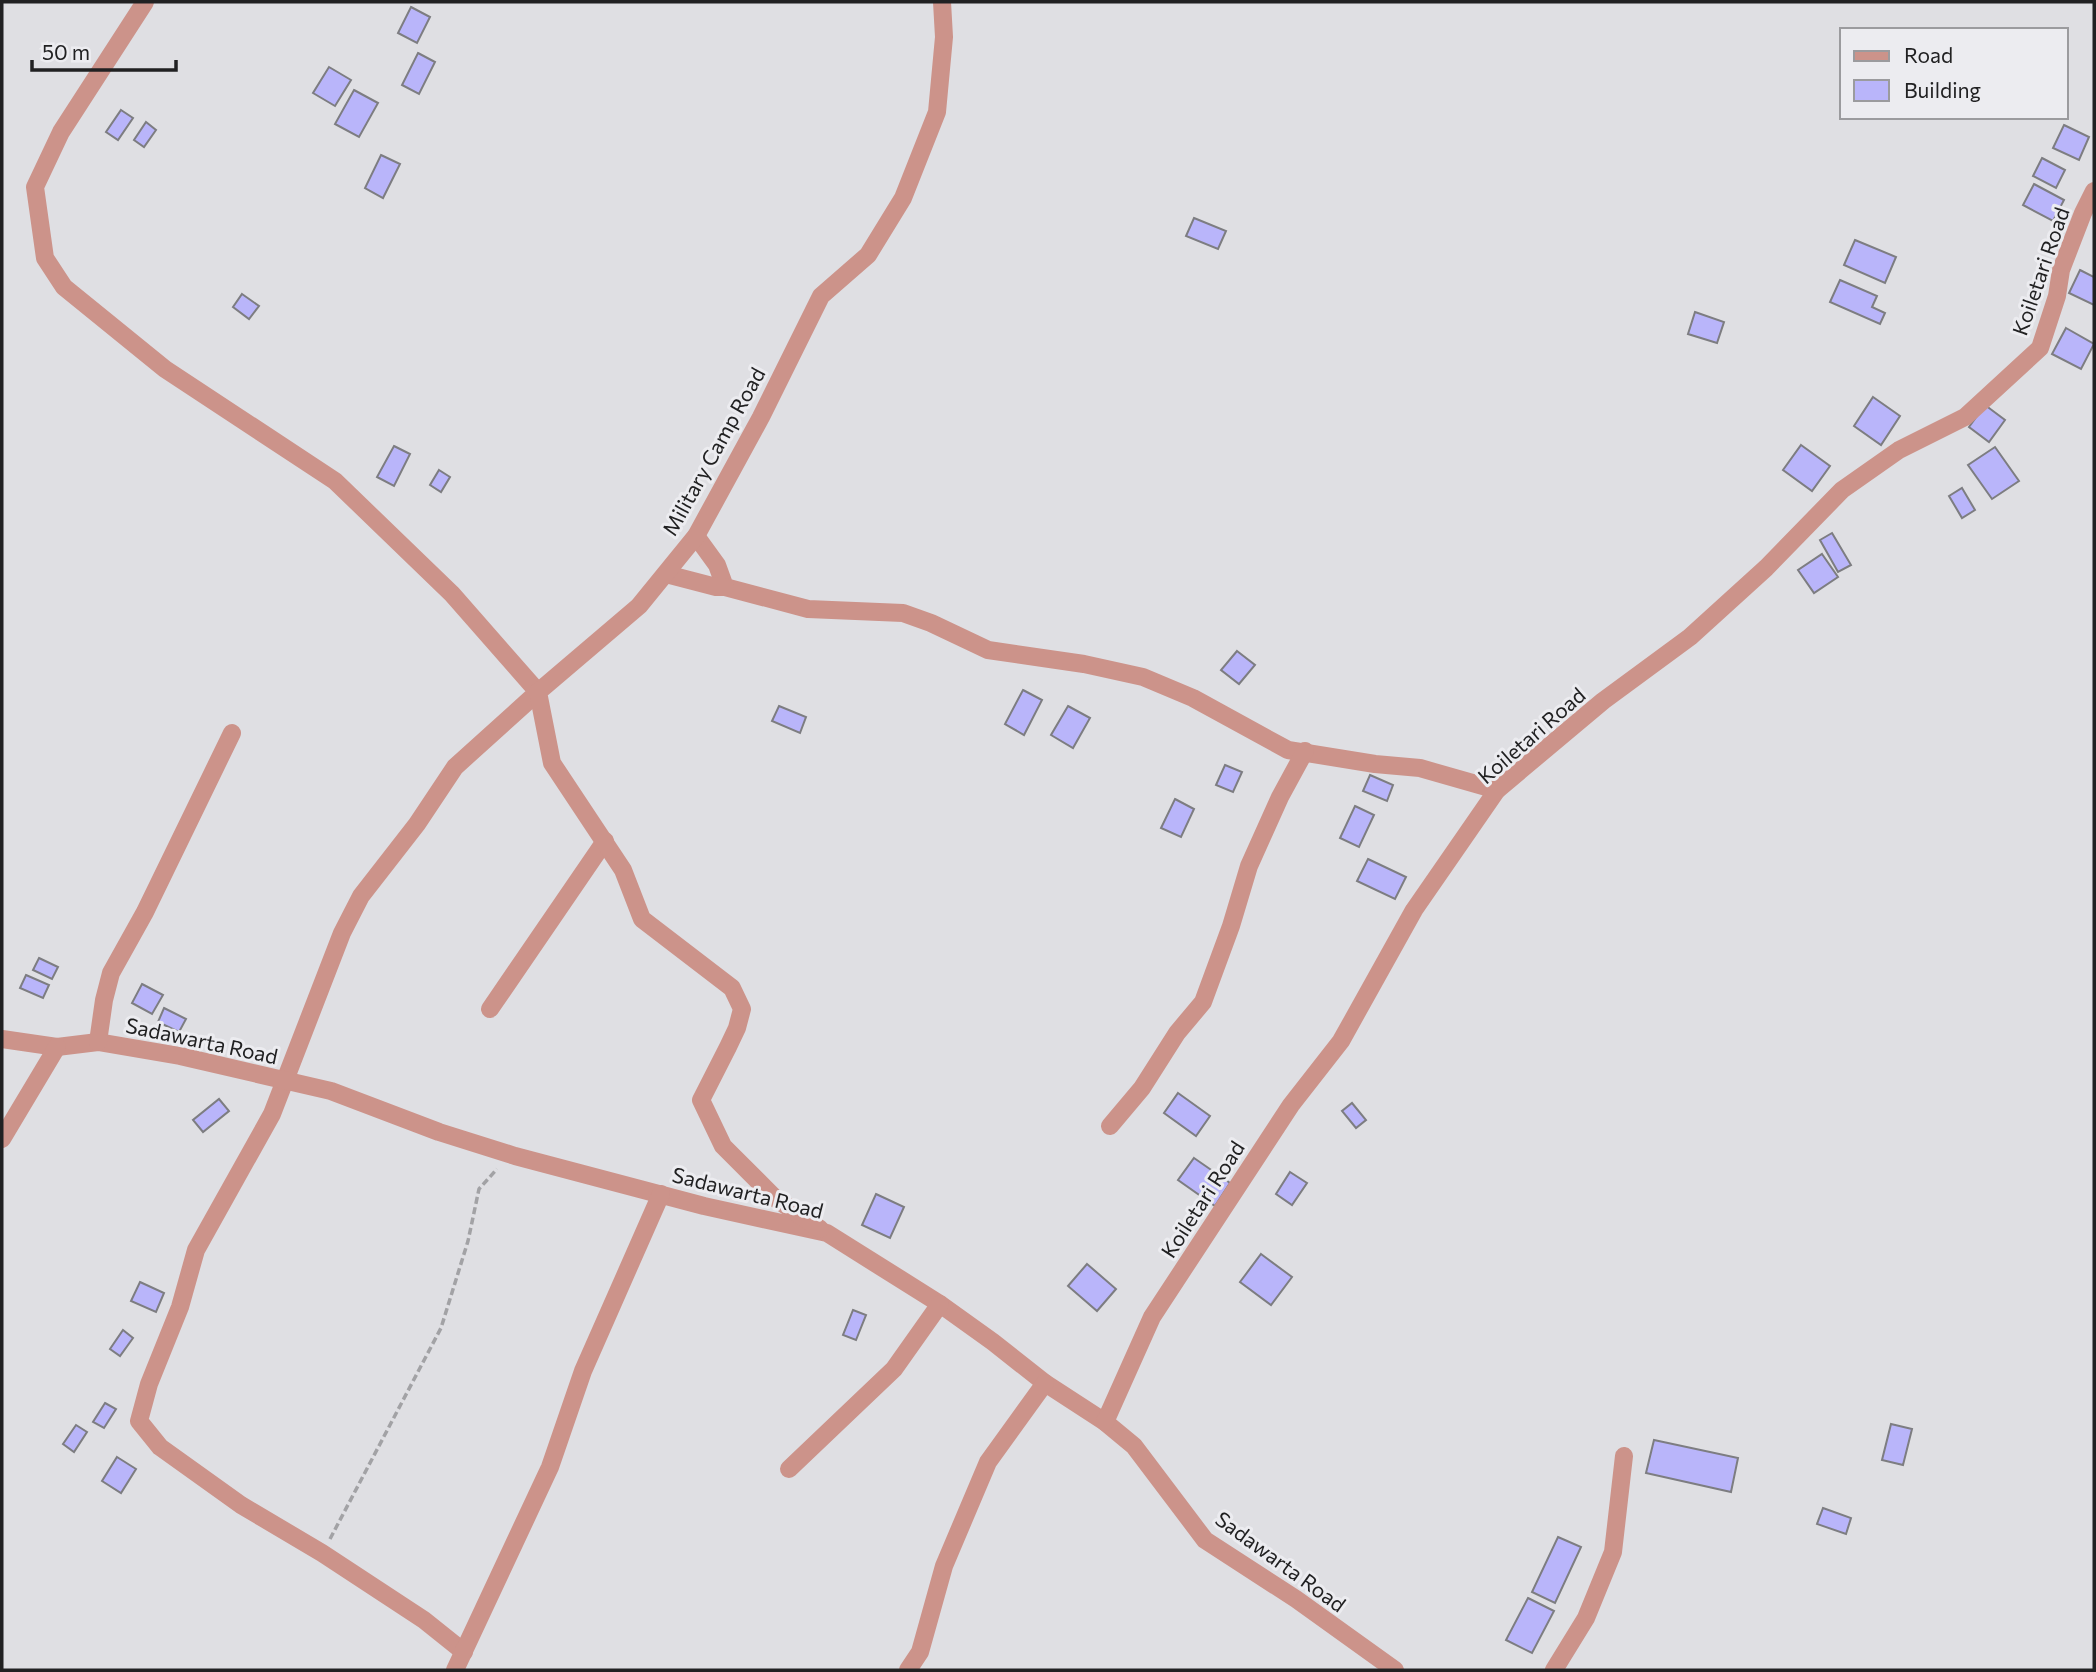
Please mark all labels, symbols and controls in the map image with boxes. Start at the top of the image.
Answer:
scale bar [32,28,175,72]
legend [1840,28,2068,119]
text: 50 m [42,39,90,64]
text: Road [1904,42,1953,67]
text: Building [1904,77,1981,102]
street label: Koiletari Road [2006,204,2074,338]
street label: Military Camp Road [656,363,770,539]
street label: Koiletari Road [1472,682,1590,788]
street label: Sadawarta Road [124,1012,280,1068]
street label: Koiletari Road [1155,1136,1249,1262]
street label: Sadawarta Road [670,1161,826,1223]
street label: Sadawarta Road [1211,1505,1351,1617]

